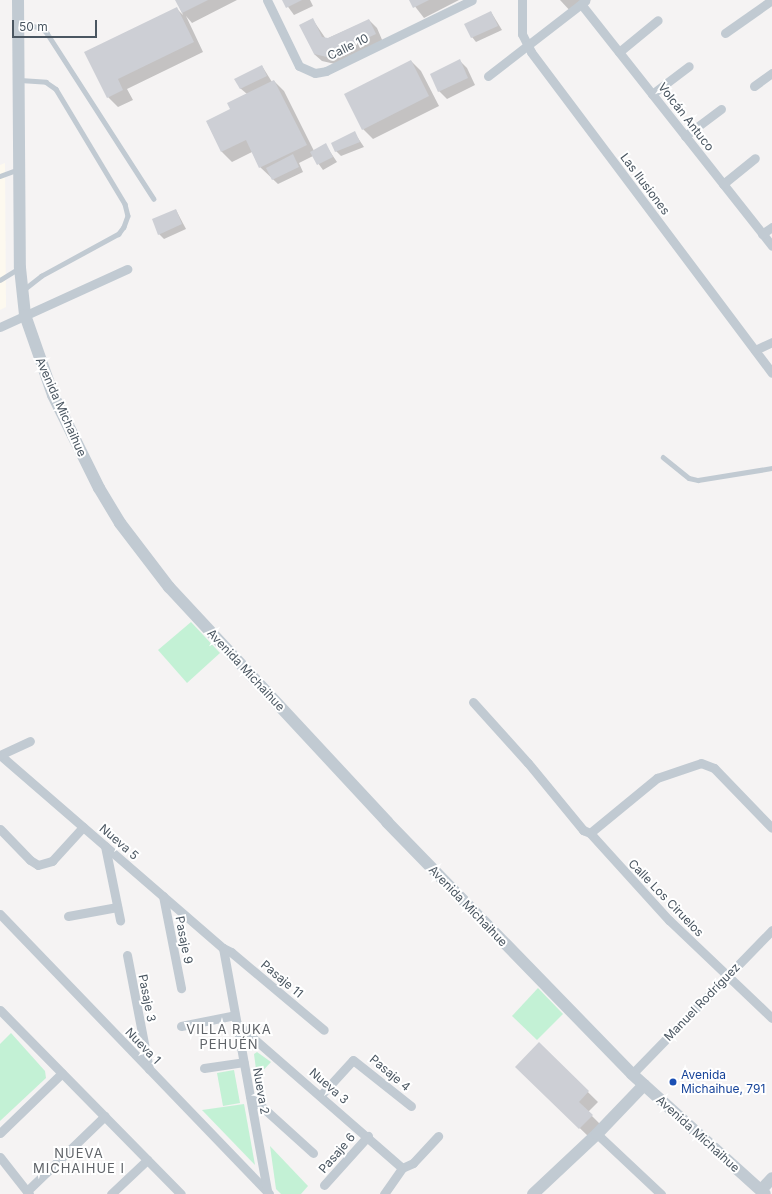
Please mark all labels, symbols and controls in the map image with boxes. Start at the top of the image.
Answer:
scale bar [14,12,99,38]
text: 50 m [19,19,48,34]
street label: Calle 10 [325,31,371,63]
street label: Volcán Antuco [655,80,717,154]
street label: Las Ilusiones [617,150,673,218]
street label: Avenida Michaihue [33,355,89,459]
street label: Avenida Michaihue [204,626,288,714]
street label: Nueva 5 [97,821,141,863]
street label: Calle Los Ciruelos [625,856,707,940]
street label: Avenida Michaihue [426,863,510,949]
street label: Pasaje 9 [172,915,196,965]
street label: Pasaje 11 [258,957,306,1001]
street label: Manuel Rodríguez [661,960,743,1044]
street label: Pasaje 3 [135,973,159,1023]
district label: VILLA RUKA PEHUÉN [186,1022,272,1053]
street label: Nueva 1 [122,1025,164,1067]
street label: Pasaje 4 [367,1052,413,1094]
street label: Nueva 3 [306,1065,352,1107]
street label: Nueva 2 [250,1067,272,1115]
place label: Avenida Michaihue, 791 [681,1068,765,1096]
marker: Avenida Michaihue, 791 [668,1077,678,1087]
street label: Avenida Michaihue [653,1093,743,1175]
street label: Pasaje 6 [316,1130,358,1176]
district label: NUEVA MICHAIHUE I [33,1146,125,1177]

